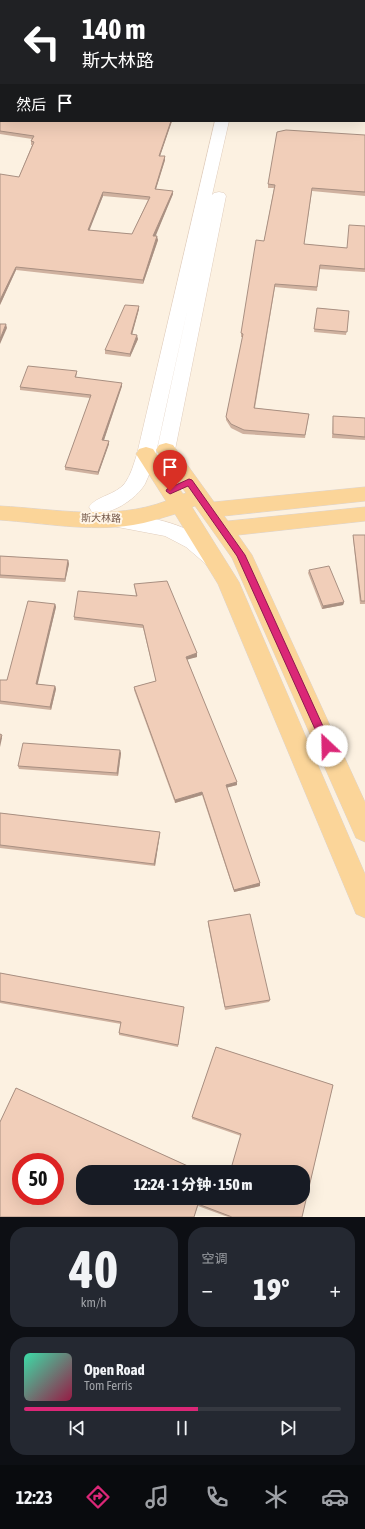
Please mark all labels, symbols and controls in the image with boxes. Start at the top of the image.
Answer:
text: 140 m [82,13,145,45]
icon: left [16,16,68,68]
text: 斯大林路 [82,50,154,71]
icon: arrive [54,92,76,114]
text: 然后 [16,96,46,113]
pin [153,450,187,491]
icon: arrive [159,456,181,478]
street label: 斯大林路 [81,512,121,524]
position arrow [306,725,348,767]
speed limit sign: 50 [12,1153,64,1205]
text: 12:24 · 1 分钟 · 150 m [134,1176,252,1193]
text: 40 [69,1239,118,1299]
text: 空调 [202,1251,228,1266]
text: 19° [253,1272,289,1306]
text: − [202,1276,213,1302]
text: + [330,1276,341,1302]
text: km/h [81,1295,107,1310]
text: Open Road [84,1361,145,1378]
text: Tom Ferris [84,1378,132,1393]
icon: previous [66,1417,88,1439]
icon: pause [171,1417,193,1439]
icon: next [277,1417,299,1439]
icon: directions [84,1483,112,1511]
icon: music [143,1483,171,1511]
icon: phone [203,1483,231,1511]
icon: climate [262,1483,290,1511]
icon: car [321,1483,349,1511]
text: 12:23 [16,1487,53,1508]

